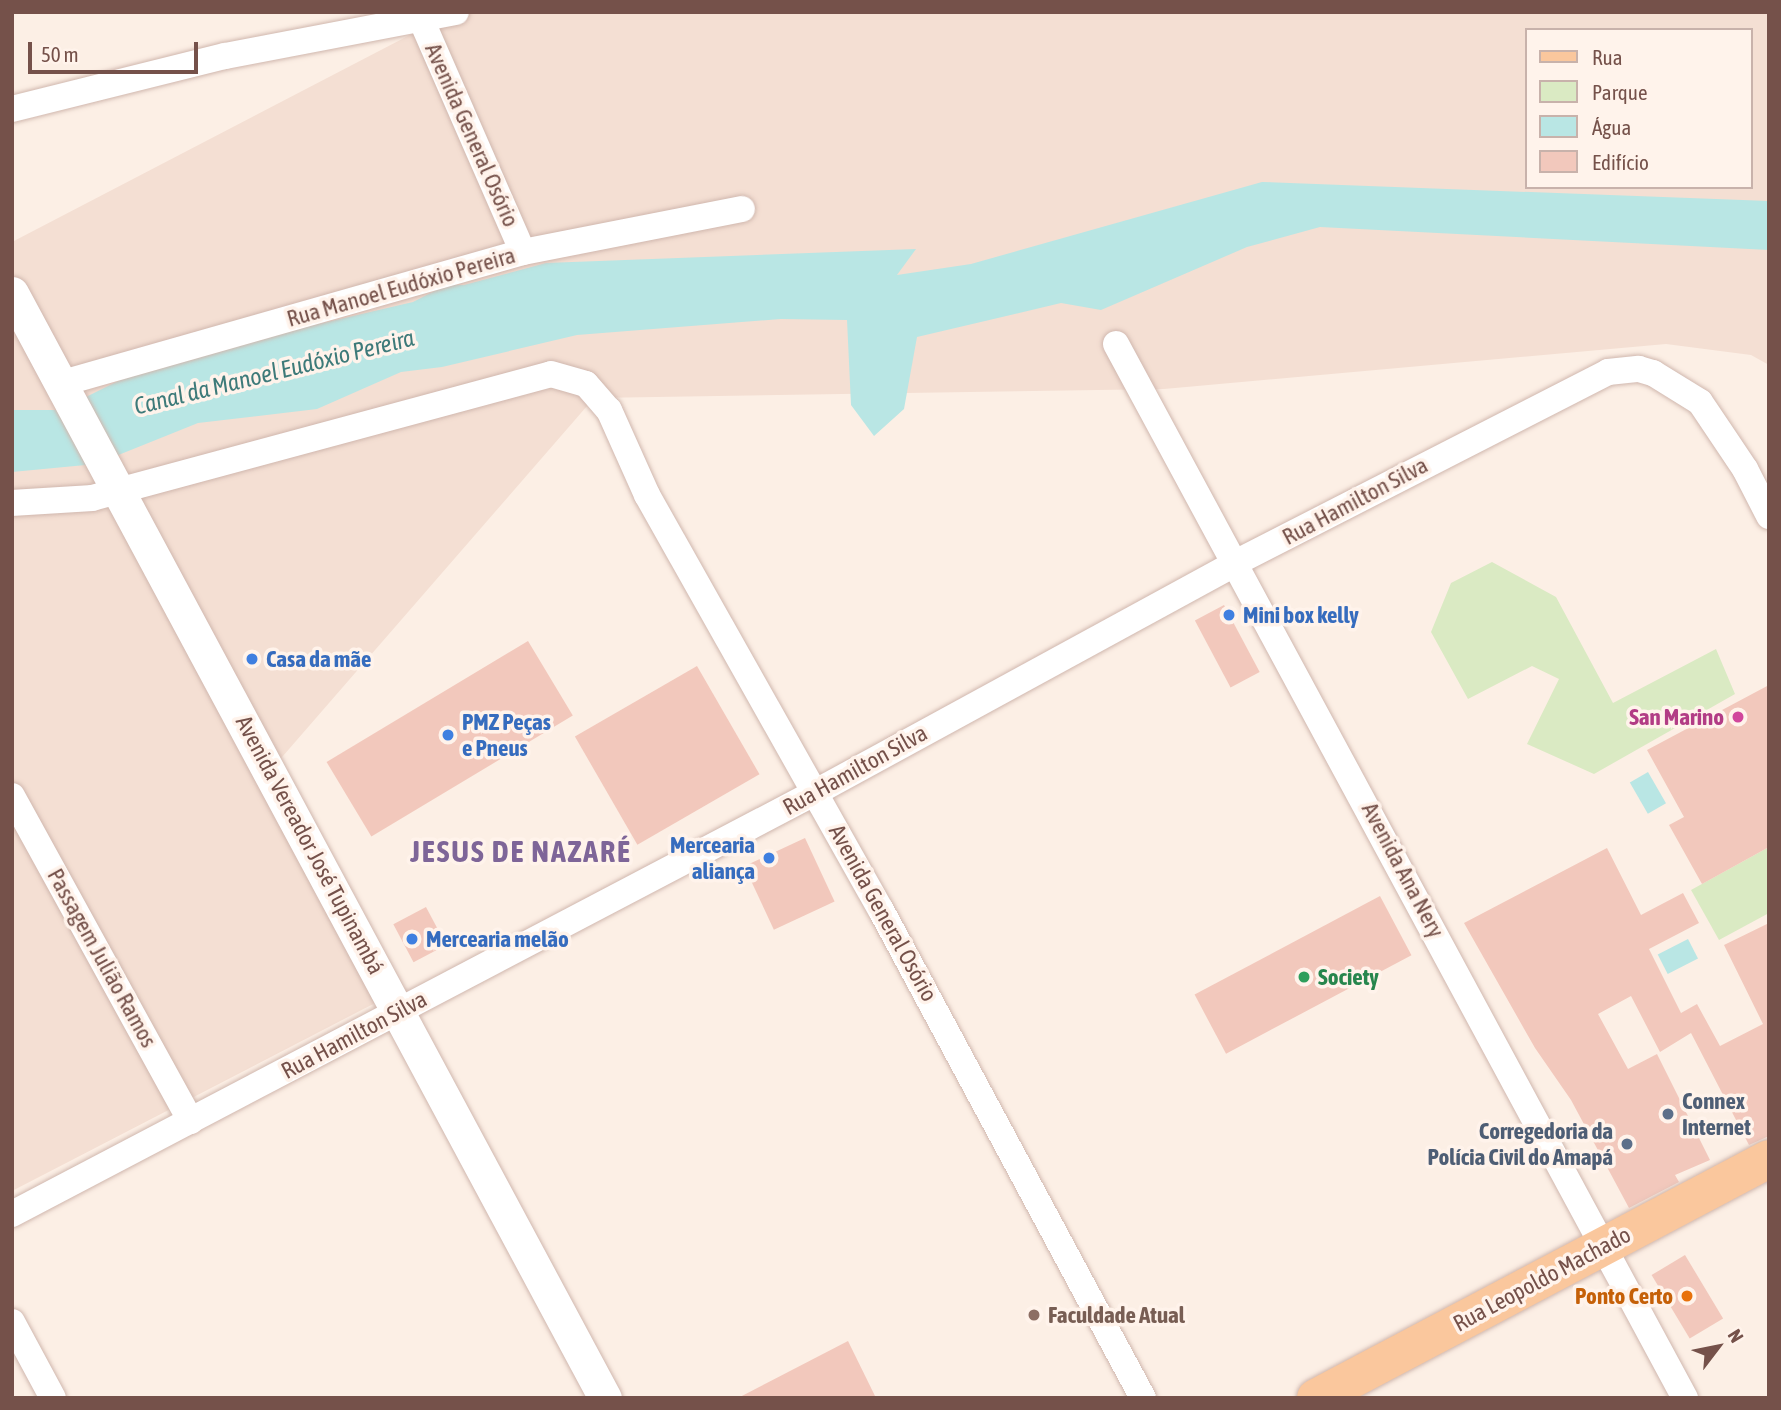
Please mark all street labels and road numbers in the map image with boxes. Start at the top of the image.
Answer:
street label: Avenida General Osório [419,39,525,231]
street label: Rua Manoel Eudóxio Pereira [284,241,518,333]
street label: Rua Hamilton Silva [1278,451,1432,551]
street label: Avenida Vereador José Tupinambá [230,711,390,979]
street label: Rua Hamilton Silva [778,719,932,821]
street label: Avenida Ana Nery [1356,798,1450,942]
street label: Avenida General Osório [823,820,943,1006]
street label: Passagem Julião Ramos [41,864,163,1052]
street label: Rua Hamilton Silva [277,985,431,1085]
street label: Rua Leopoldo Machado [1449,1221,1635,1337]

